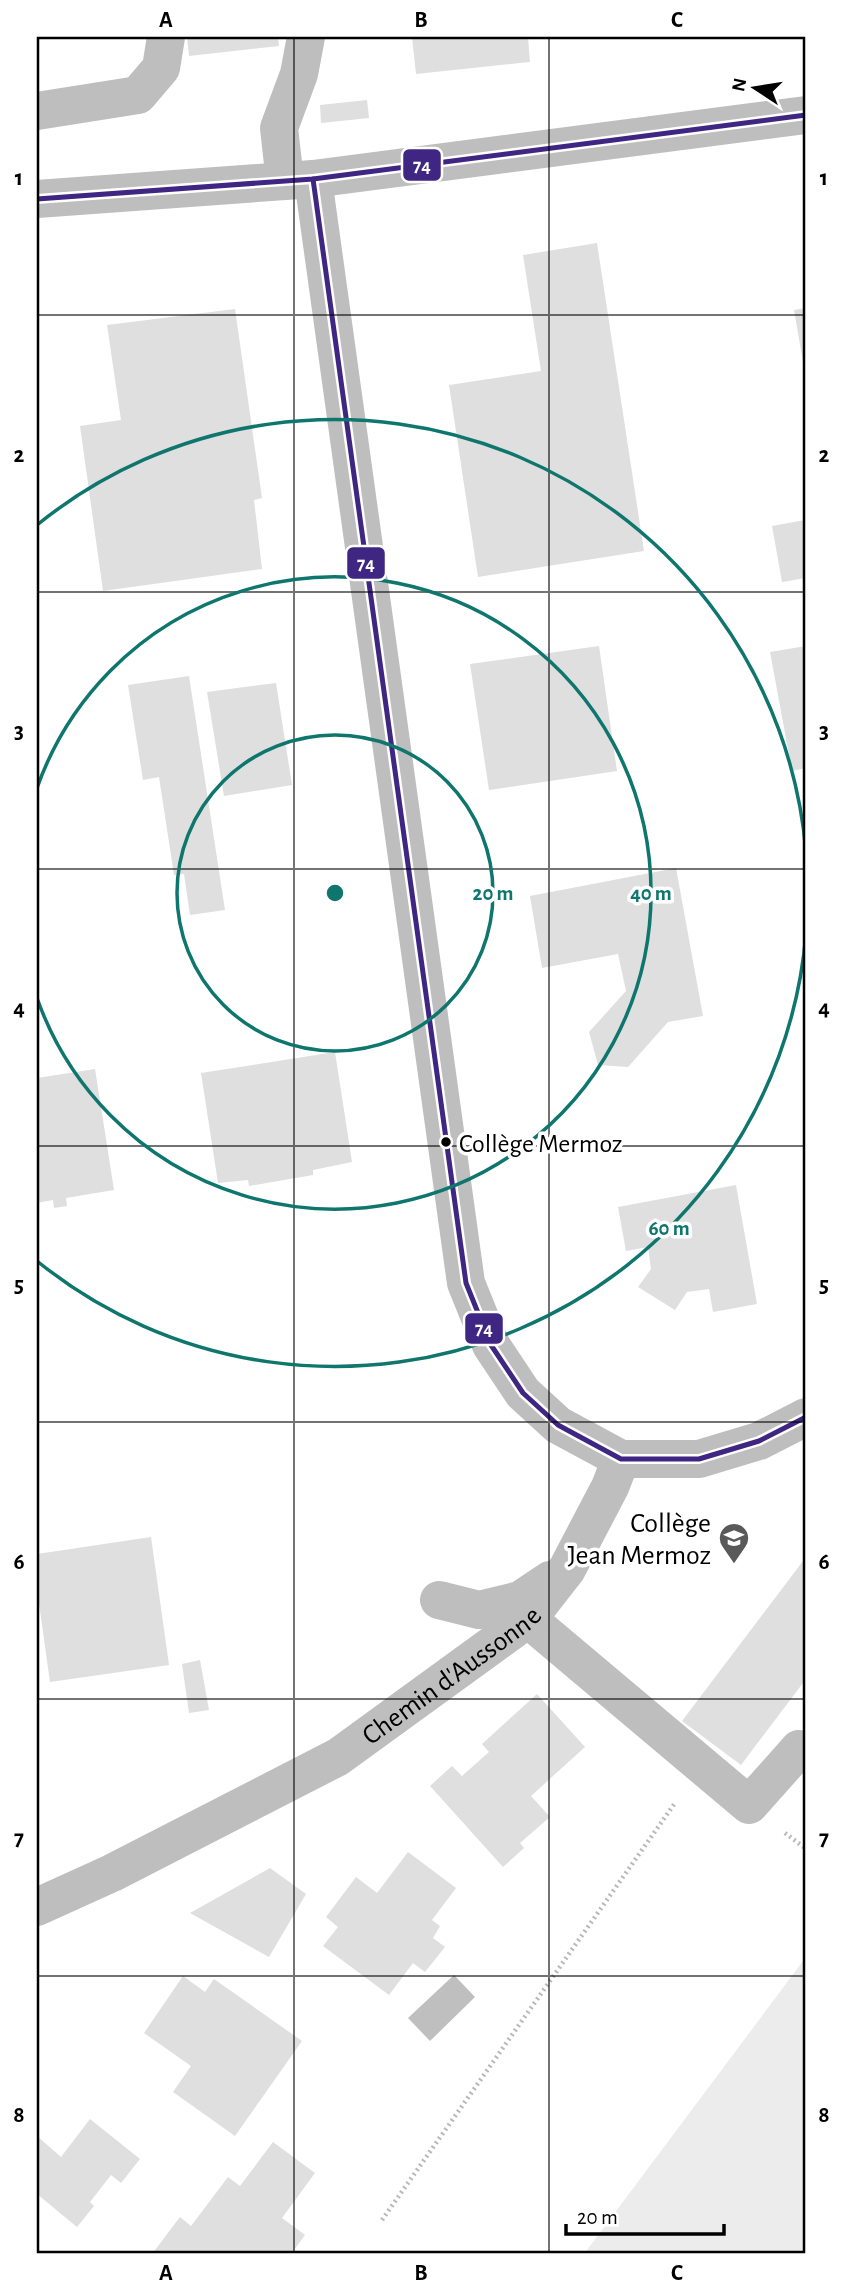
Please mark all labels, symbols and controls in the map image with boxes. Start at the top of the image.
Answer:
text: A [159,9,173,32]
text: B [414,9,428,32]
text: C [671,9,683,32]
north arrow [720,52,790,122]
text: N [729,76,751,93]
line badge: 74 [402,148,442,182]
text: 74 [413,157,431,176]
text: 1 [15,167,23,190]
text: 1 [820,167,828,190]
text: 2 [14,444,25,467]
text: 2 [819,444,830,467]
line badge: 74 [346,546,386,580]
text: 74 [357,555,375,574]
text: 3 [14,720,24,743]
text: 3 [819,720,829,743]
centre of rings [323,881,347,905]
text: 20 m [473,883,513,904]
text: 40 m [630,883,672,904]
text: 4 [13,997,25,1020]
text: 4 [818,997,830,1020]
place label: Collège Mermoz [459,1131,623,1157]
marker: Collège Mermoz [439,1135,453,1149]
text: 60 m [648,1218,690,1239]
text: 5 [14,1274,24,1297]
text: 5 [819,1274,829,1297]
line badge: 74 [464,1312,504,1345]
text: 74 [475,1320,493,1339]
place label: Collège Jean Mermoz [567,1510,711,1570]
school or university icon: Collège Jean Mermoz [717,1521,751,1565]
text: 6 [13,1551,25,1574]
text: 6 [818,1551,830,1574]
street label: Chemin d'Aussonne [358,1603,548,1751]
text: 7 [14,1827,24,1850]
text: 7 [819,1827,829,1850]
text: 8 [13,2104,25,2127]
text: 8 [818,2104,830,2127]
scale bar [566,2193,724,2237]
text: 20 m [577,2207,618,2228]
text: A [159,2262,173,2285]
text: B [414,2262,428,2285]
text: C [671,2262,683,2285]

